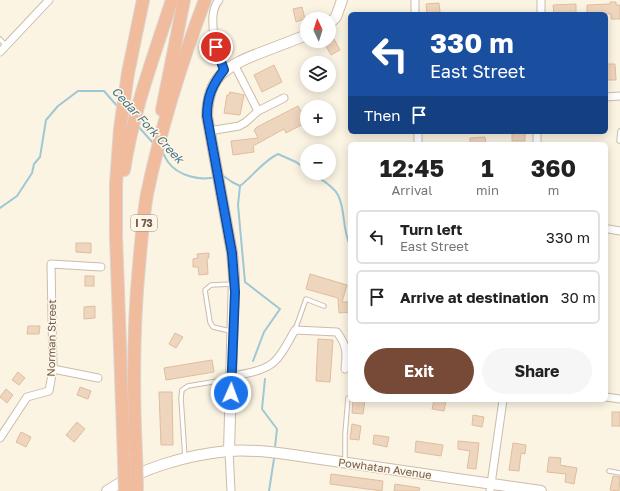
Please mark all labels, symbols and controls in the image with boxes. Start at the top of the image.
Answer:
north arrow [300,12,336,48]
map controls [300,12,336,180]
text: 330 m [430,26,514,59]
icon: left [364,28,416,80]
pin [199,30,233,64]
icon: arrive [205,36,227,58]
button: layers [300,56,336,92]
text: East Street [430,60,526,82]
water label: Cedar Fork Creek [109,84,188,167]
button: + [300,100,336,136]
icon: arrive [408,104,430,126]
text: Then [364,106,400,124]
button: − [300,144,336,180]
text: 12:45 [380,153,444,182]
text: 1 [481,153,494,182]
text: 360 [531,153,576,182]
text: Arrival [392,182,432,198]
text: min [476,182,499,198]
text: m [548,182,559,198]
road number: I 73 [131,215,157,231]
text: Turn left [400,220,462,238]
icon: left [366,226,388,248]
text: 330 m [546,228,590,246]
text: East Street [400,238,469,254]
icon: arrive [366,286,388,308]
text: Arrive at destination [400,288,549,306]
text: 30 m [561,288,596,306]
street label: Norman Street [44,299,58,377]
button: Exit [364,348,474,394]
button: Share [482,348,592,394]
position arrow [210,372,252,414]
street label: Powhatan Avenue [337,455,433,481]

